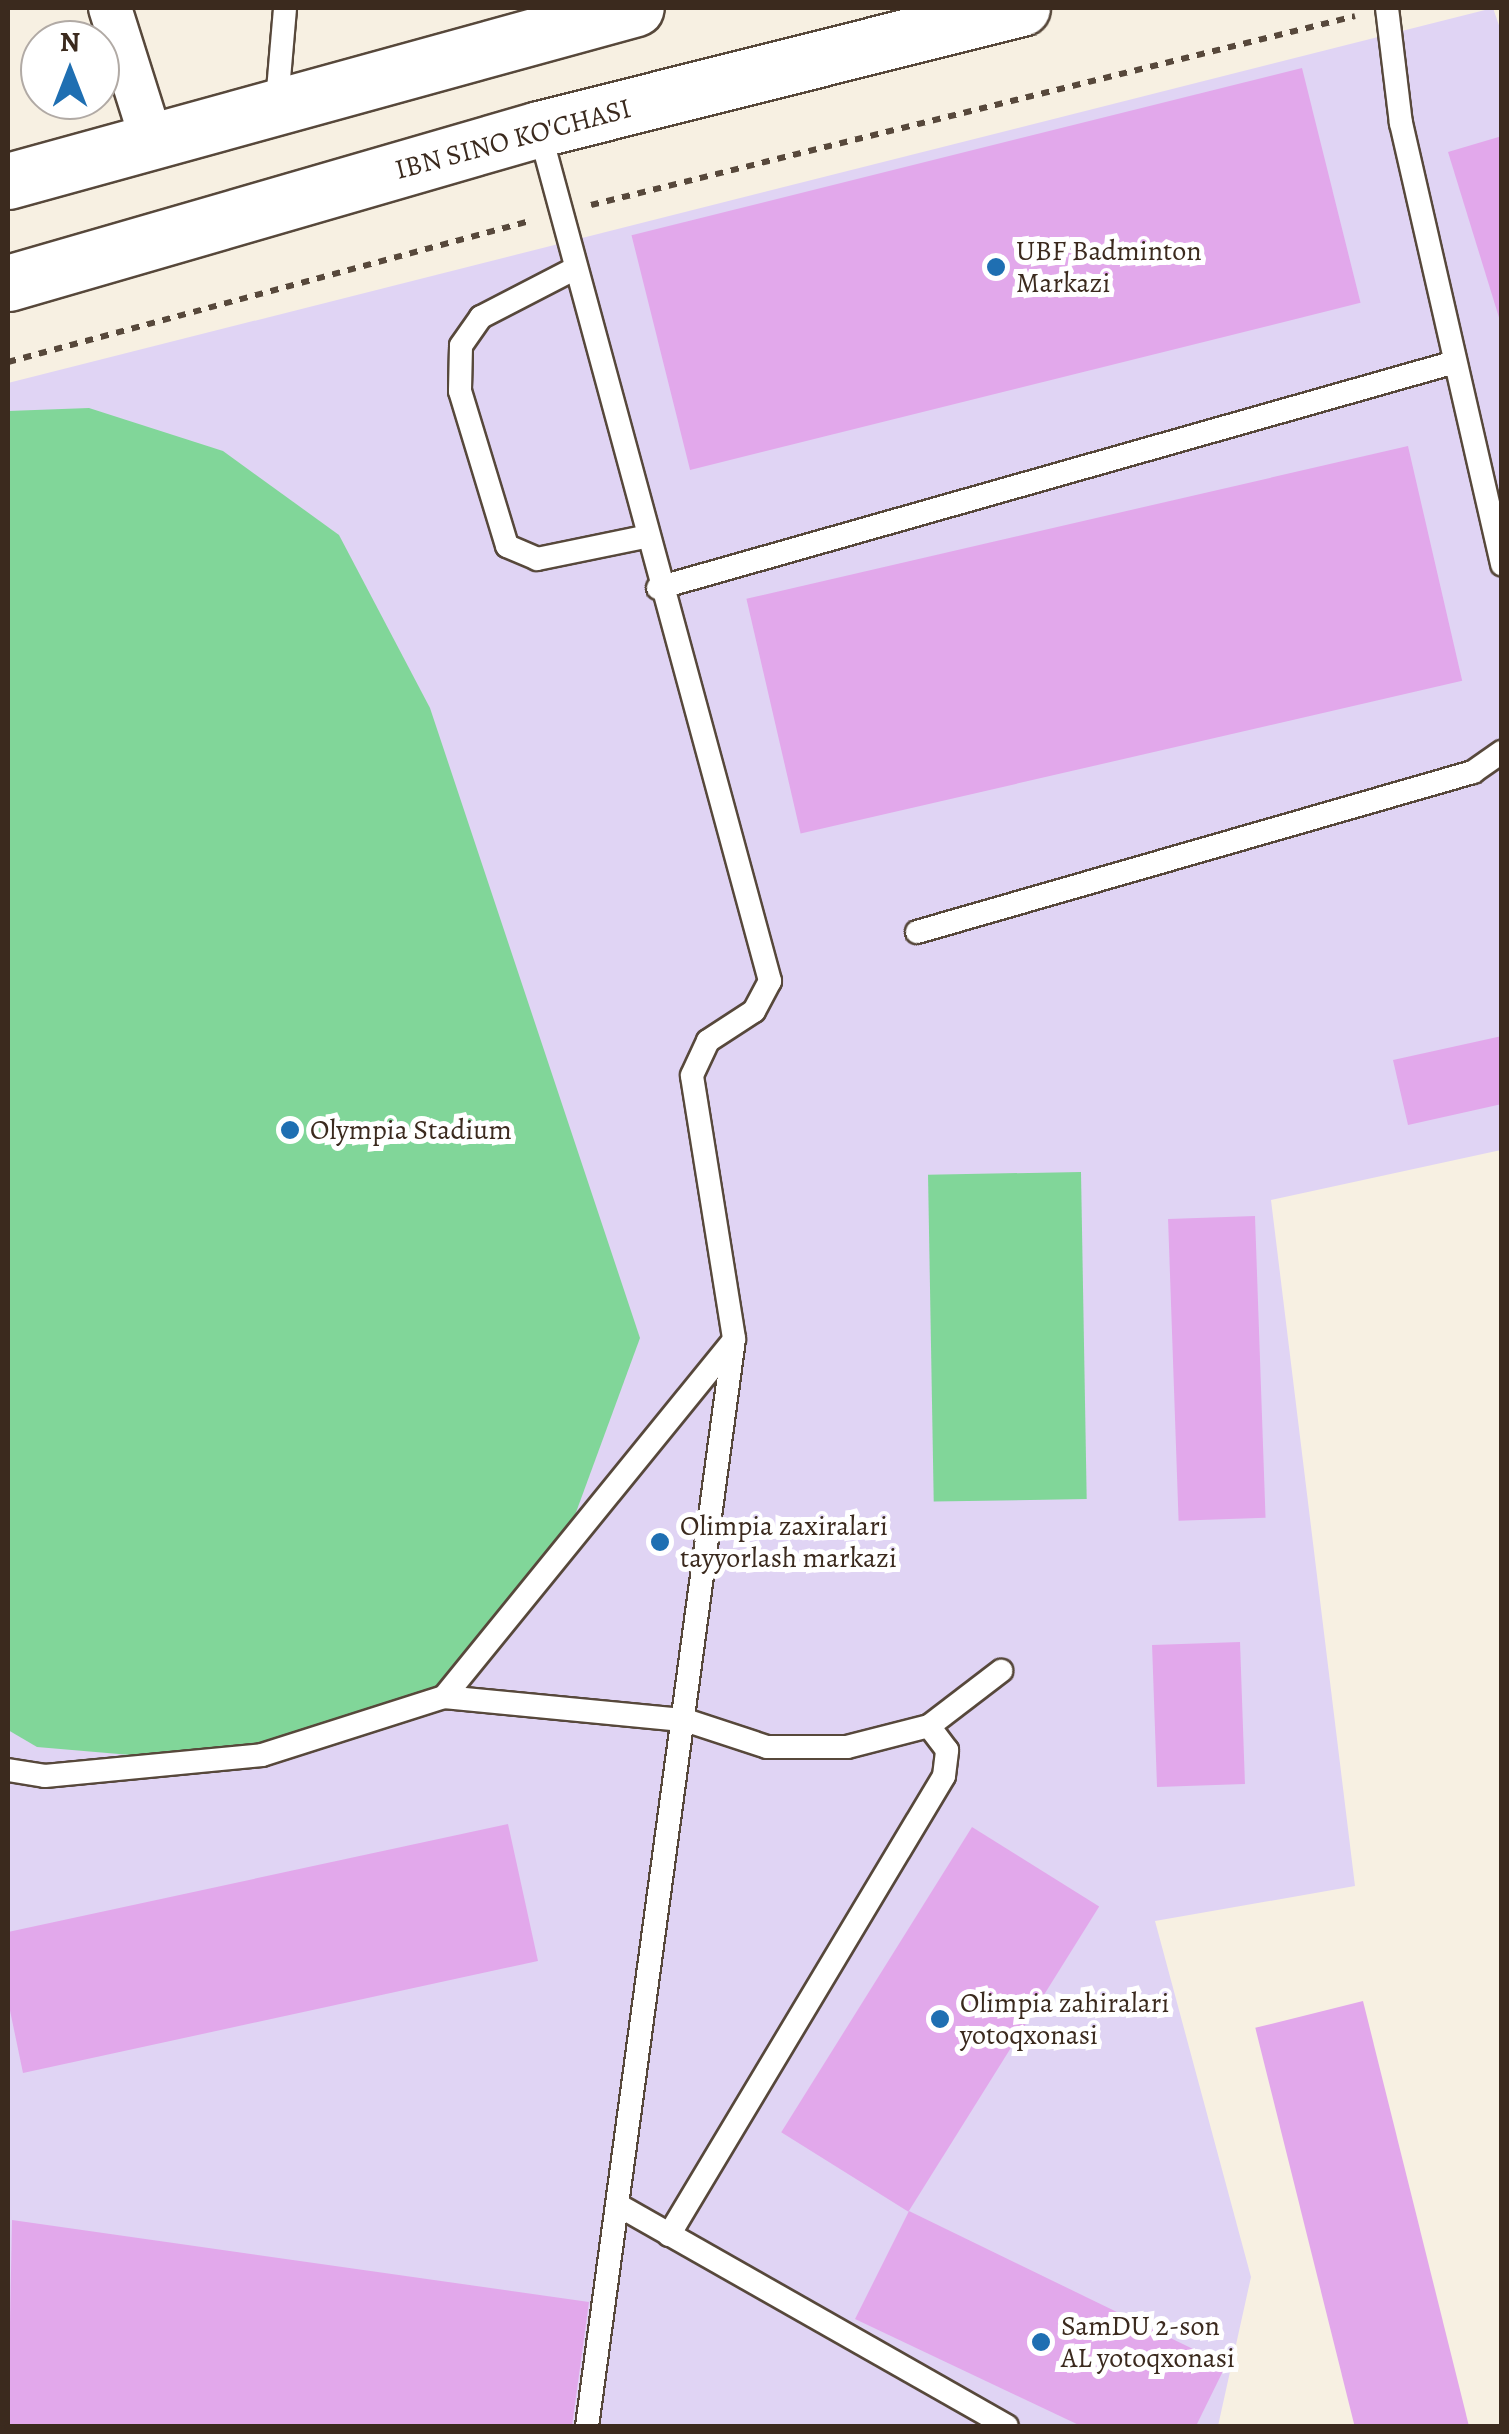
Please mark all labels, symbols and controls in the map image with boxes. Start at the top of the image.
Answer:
north arrow [20,20,120,120]
text: N [60,23,80,61]
street label: IBN SINO KO'CHASI [391,91,635,187]
place label: UBF Badminton Markazi [1016,234,1202,300]
marker: UBF Badminton Markazi [985,256,1007,278]
place label: Olympia Stadium [310,1113,512,1147]
marker: Olympia Stadium [279,1119,301,1141]
place label: Olimpia zaxiralari tayyorlash markazi [680,1509,897,1575]
marker: Olimpia zaxiralari tayyorlash markazi [649,1531,671,1553]
place label: Olimpia zahiralari yotoqxonasi [960,1986,1169,2052]
marker: Olimpia zahiralari yotoqxonasi [929,2008,951,2030]
place label: SamDU 2-son AL yotoqxonasi [1061,2309,1235,2375]
marker: SamDU 2-son AL yotoqxonasi [1030,2331,1052,2353]

